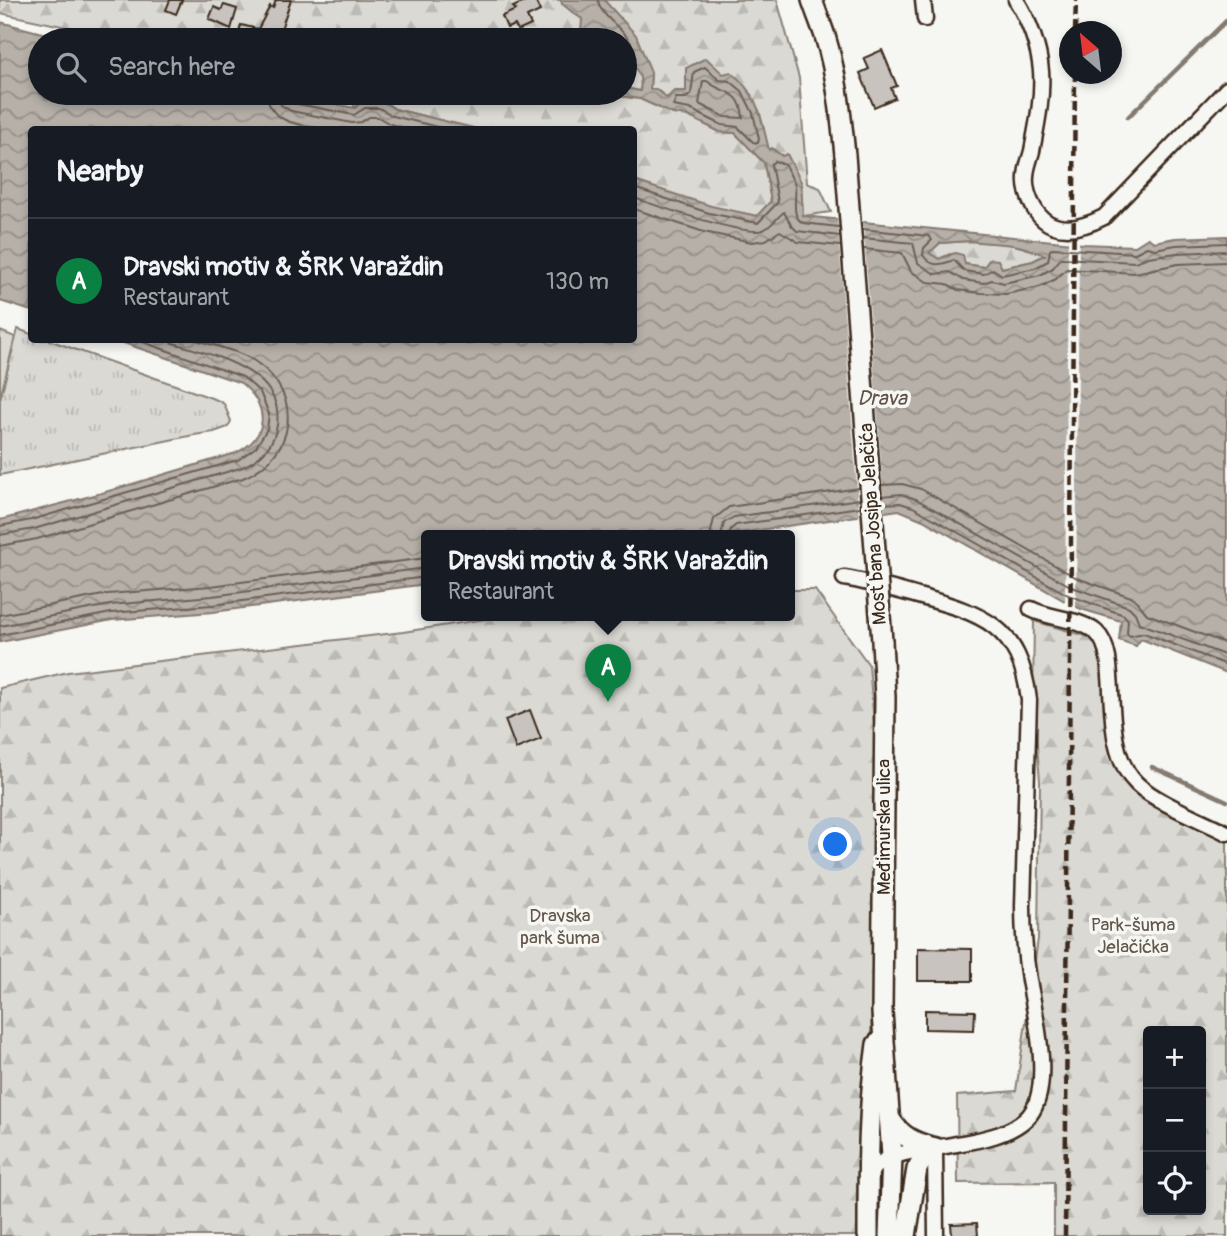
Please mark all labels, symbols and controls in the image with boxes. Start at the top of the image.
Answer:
north arrow [1059,21,1122,84]
search box [28,28,637,105]
icon: search [52,48,90,86]
text: Search here [108,51,235,83]
text: Nearby [56,153,143,190]
text: Dravski motiv & ŠRK Varaždin [123,251,443,283]
text: A [72,267,86,296]
text: 130 m [546,267,609,296]
text: Restaurant [123,283,229,312]
water label: Drava [857,385,908,412]
street label: Most bana Josipa Jelačića [854,422,892,626]
popup [421,530,795,621]
text: Dravski motiv & ŠRK Varaždin [448,545,768,577]
text: Restaurant [448,577,554,606]
pin: A [585,644,631,702]
street label: Međimurska ulica [872,759,896,895]
your location [818,827,852,861]
park label: Dravska park šuma [520,904,600,950]
park label: Park-šuma Jelačićka [1091,913,1175,959]
map controls [1143,1026,1206,1215]
button: + [1143,1026,1206,1089]
button: − [1143,1089,1206,1152]
button: locate [1143,1152,1206,1215]

